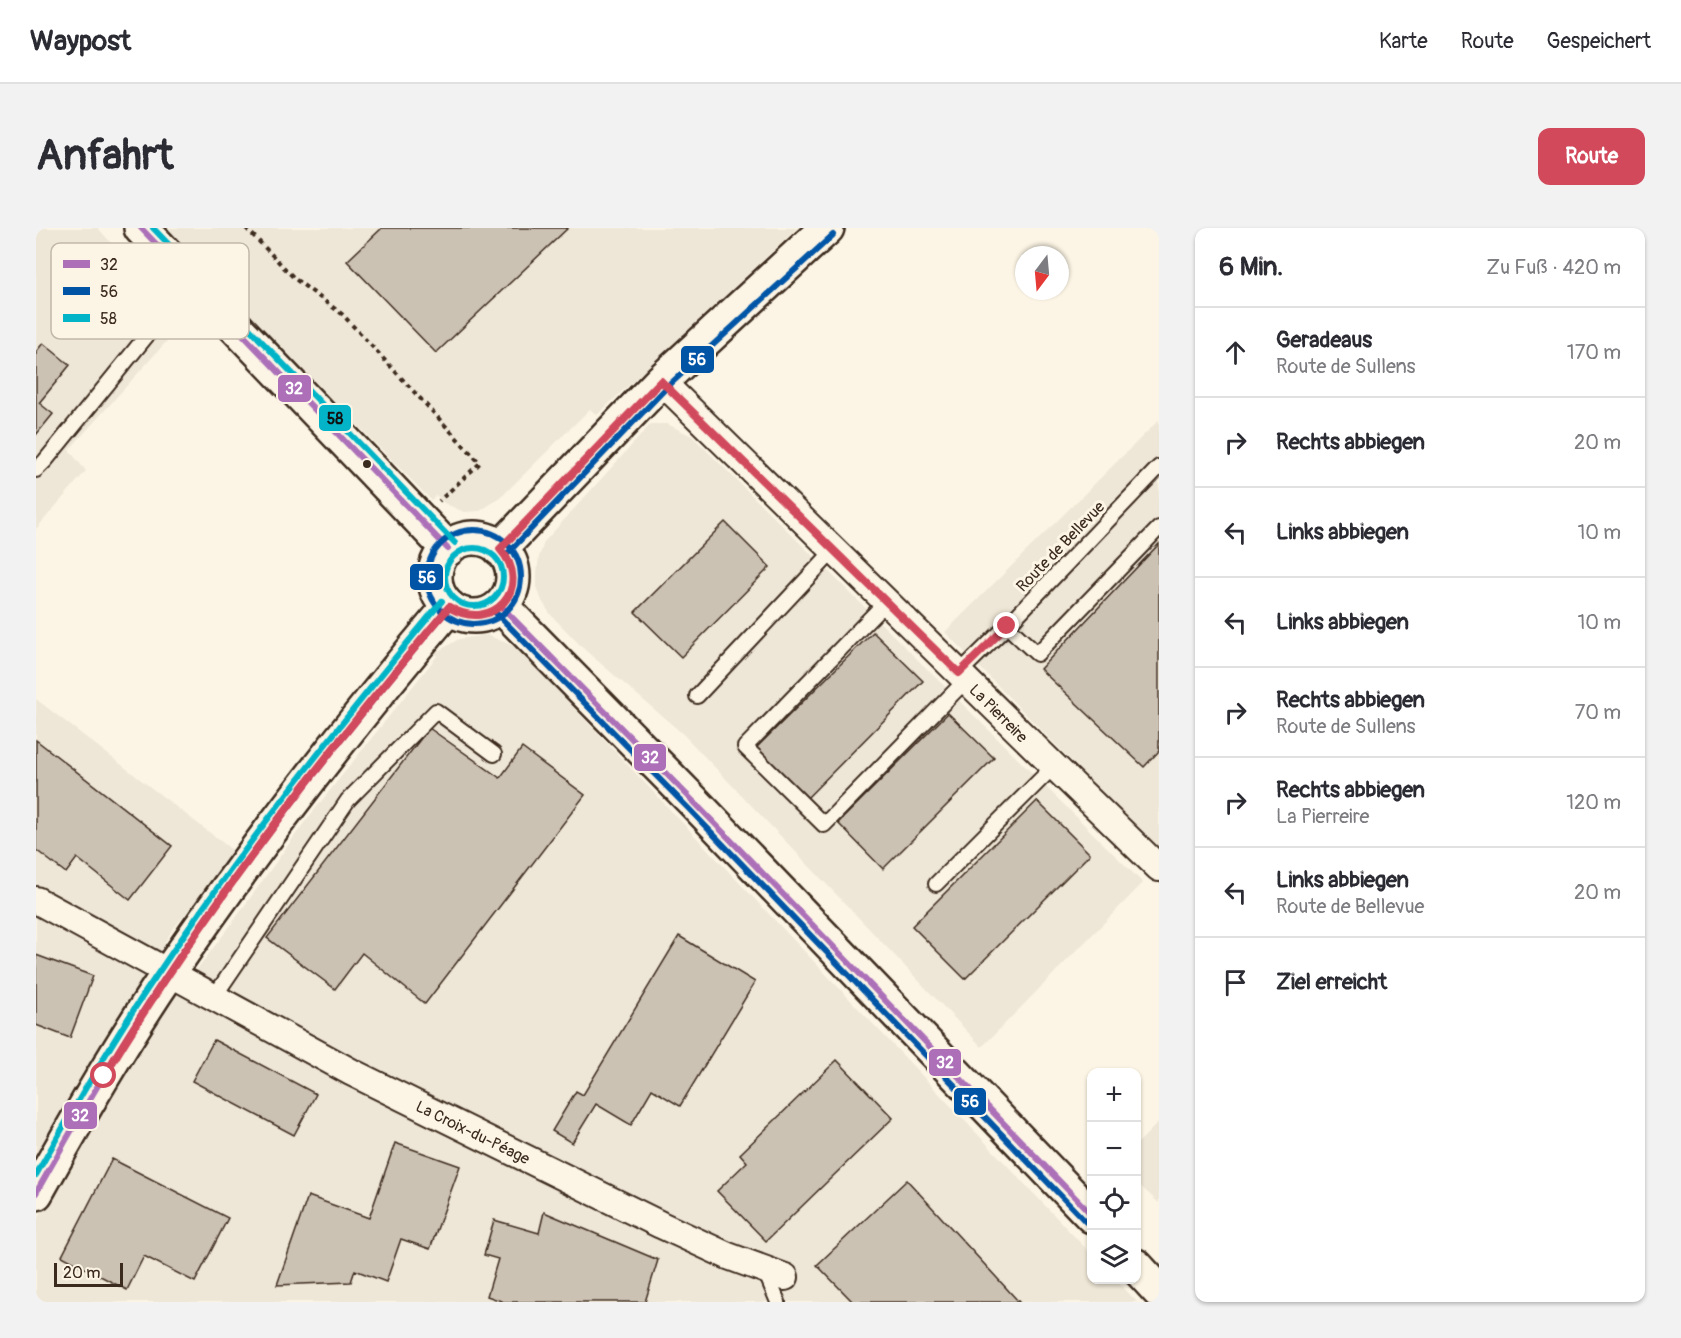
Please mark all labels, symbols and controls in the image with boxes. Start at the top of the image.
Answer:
text: Waypost [30,24,131,59]
text: Karte [1379,28,1428,55]
text: Route [1461,28,1514,55]
text: Gespeichert [1547,28,1651,55]
button: Route [1538,128,1645,185]
text: Anfahrt [36,130,174,182]
legend [51,243,249,339]
north arrow [1015,246,1069,300]
text: 6 Min. [1219,251,1283,283]
text: 32 [100,255,118,275]
text: Zu Fuß · 420 m [1486,255,1621,280]
text: 56 [100,282,118,302]
text: 58 [100,309,117,329]
text: Geradeaus [1276,326,1372,354]
icon: ahead [1219,336,1252,369]
text: 170 m [1567,340,1621,365]
line badge: 56 [680,345,715,374]
text: 56 [688,350,706,370]
text: Route de Sullens [1276,354,1415,379]
line badge: 32 [277,374,312,403]
text: 32 [285,379,303,399]
line badge: 58 [318,404,352,432]
text: 58 [327,409,343,429]
icon: right [1219,426,1252,459]
text: Rechts abbiegen [1276,428,1425,456]
text: 20 m [1574,430,1621,455]
unlabelled marker [361,458,373,470]
street label: Route de Bellevue [1012,497,1109,596]
icon: left [1219,516,1252,549]
text: Links abbiegen [1276,518,1409,546]
text: 10 m [1577,520,1621,545]
line badge: 56 [409,563,444,591]
text: 56 [418,568,436,588]
icon: left [1219,606,1252,639]
text: Links abbiegen [1276,608,1409,636]
text: 10 m [1577,610,1621,635]
route end [993,612,1019,638]
street label: La Pierreire [965,680,1032,747]
text: Rechts abbiegen [1276,686,1425,714]
icon: right [1219,696,1252,729]
text: 70 m [1575,700,1621,725]
text: Route de Sullens [1276,714,1415,739]
line badge: 32 [633,743,667,772]
text: 32 [641,748,659,768]
text: Rechts abbiegen [1276,776,1425,804]
icon: right [1219,786,1252,819]
text: 120 m [1566,790,1621,815]
text: La Pierreire [1276,804,1369,829]
text: Links abbiegen [1276,866,1409,894]
icon: left [1219,876,1252,909]
text: 20 m [1574,880,1621,905]
text: Route de Bellevue [1276,894,1424,919]
icon: arrive [1219,966,1252,999]
text: Ziel erreicht [1276,968,1387,996]
line badge: 32 [928,1048,962,1077]
text: 32 [936,1053,954,1073]
route start [90,1062,116,1088]
map controls [1087,1068,1141,1284]
button: + [1087,1068,1141,1122]
line badge: 56 [953,1087,987,1116]
text: 56 [961,1092,979,1112]
street label: La Croix-du-Péage [412,1097,533,1169]
line badge: 32 [63,1101,98,1130]
text: 32 [71,1106,89,1126]
button: − [1087,1122,1141,1176]
button: locate [1087,1176,1141,1230]
button: layers [1087,1230,1141,1284]
scale bar [54,1260,123,1288]
text: 20 m [63,1263,101,1283]

